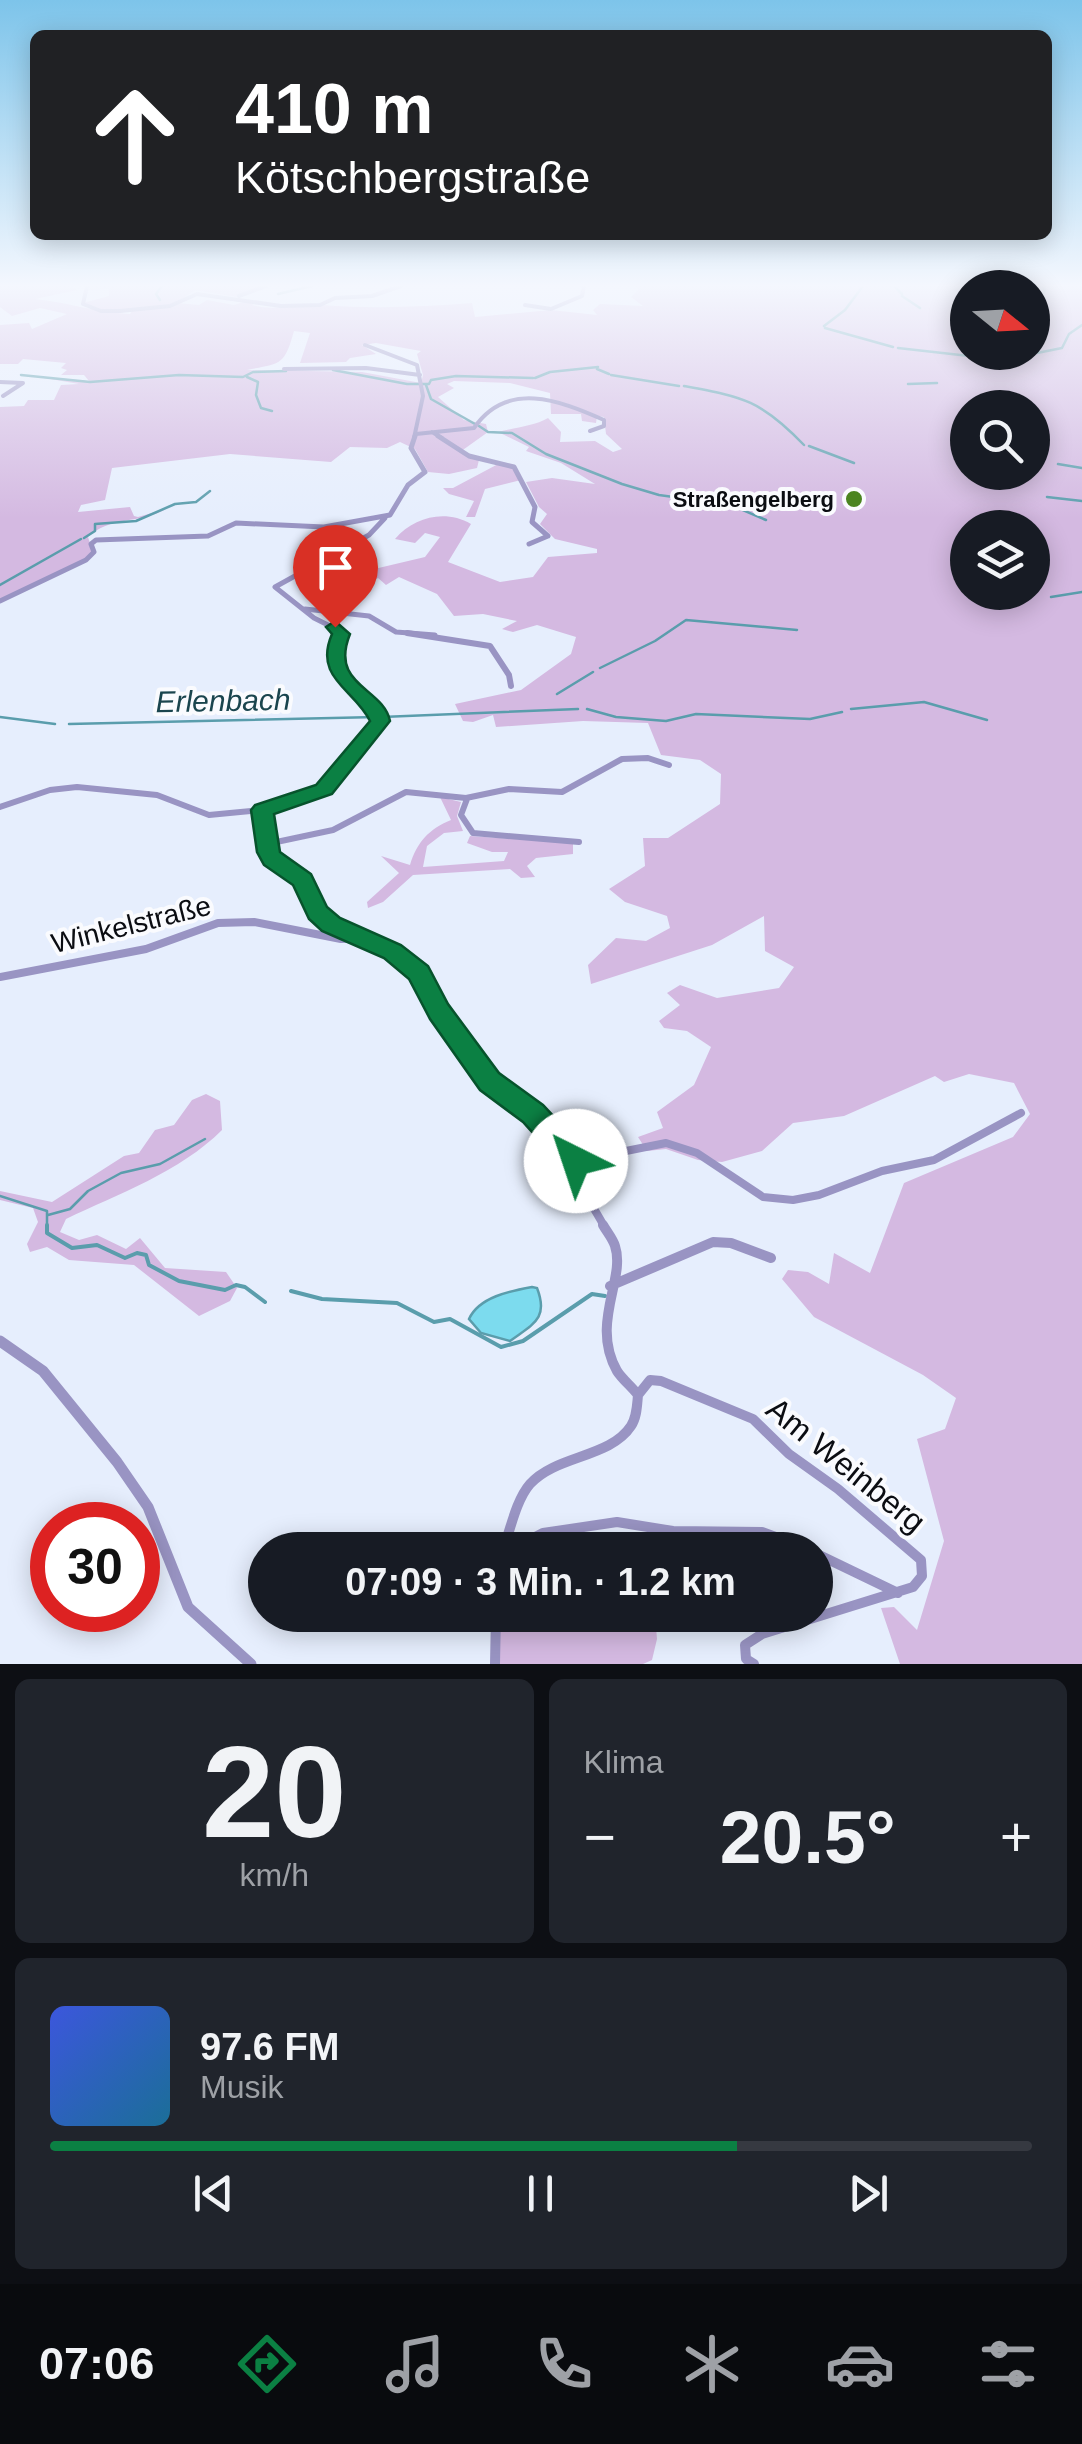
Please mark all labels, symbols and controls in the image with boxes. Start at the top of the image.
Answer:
icon: ahead [70,70,200,200]
text: 410 m [235,70,433,148]
text: Kötschbergstraße [235,152,590,203]
north arrow [950,270,1050,370]
map controls [950,270,1050,610]
button: search [950,390,1050,490]
place label: Straßengelberg [673,487,834,512]
marker: Straßengelberg [843,488,865,510]
button: layers [950,510,1050,610]
pin [293,525,378,628]
icon: arrive [308,540,363,595]
water label: Erlenbach [155,683,291,718]
street label: Winkelstraße [48,890,214,959]
position arrow [524,1109,628,1213]
street label: Am Weinberg [760,1390,932,1540]
speed limit sign: 30 [30,1502,160,1632]
text: 07:09 · 3 Min. · 1.2 km [345,1561,736,1603]
text: 20 [202,1719,347,1865]
text: Klima [584,1744,664,1780]
text: 20.5° [720,1795,896,1879]
text: − [584,1806,616,1868]
text: + [1000,1806,1032,1868]
text: km/h [240,1857,309,1893]
text: 97.6 FM [200,2026,339,2068]
text: Musik [200,2069,284,2105]
icon: previous [186,2166,241,2221]
icon: pause [513,2166,568,2221]
icon: next [841,2166,896,2221]
icon: directions [232,2329,302,2399]
icon: music [380,2329,450,2399]
icon: phone [529,2329,599,2399]
icon: climate [677,2329,747,2399]
icon: car [825,2329,895,2399]
icon: filters [973,2329,1043,2399]
text: 07:06 [39,2338,154,2389]

